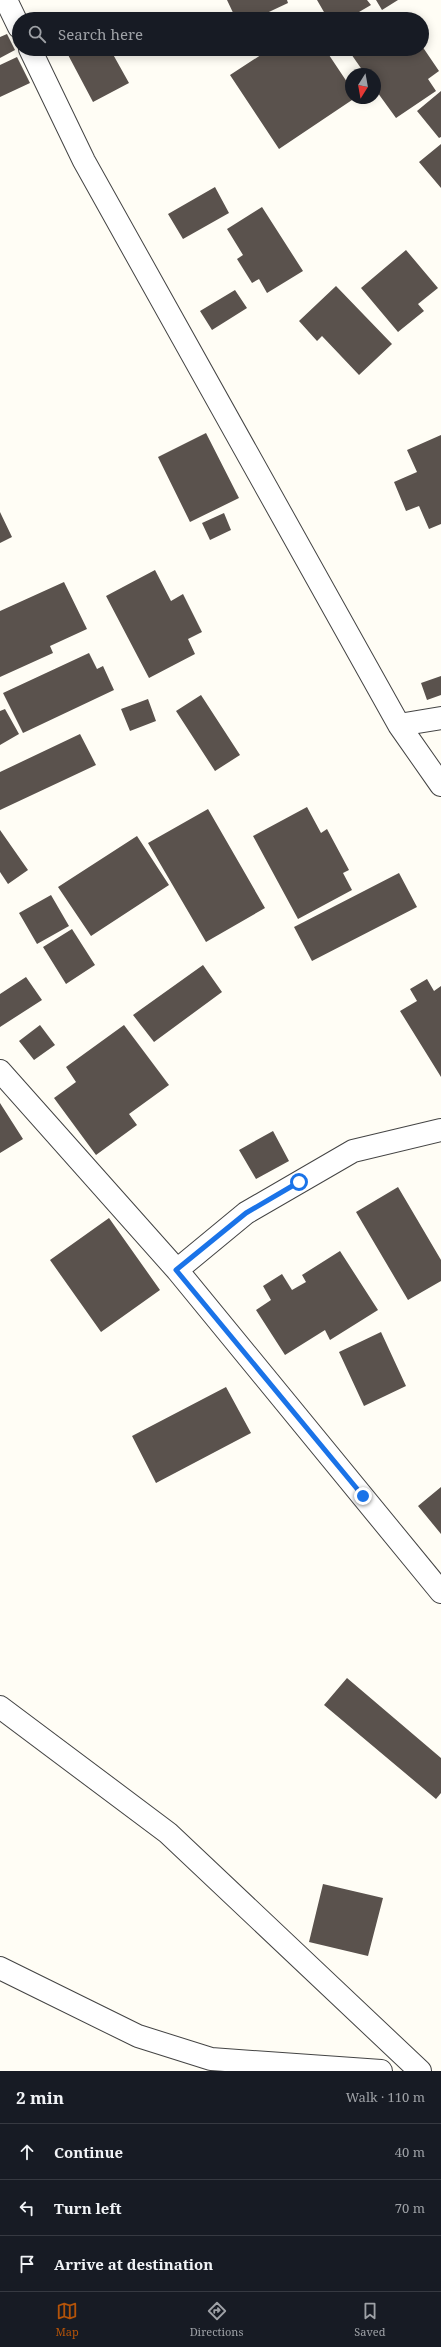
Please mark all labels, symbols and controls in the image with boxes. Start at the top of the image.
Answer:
search box [12,12,429,56]
icon: search [26,23,48,45]
text: Search here [58,24,143,44]
north arrow [345,68,381,104]
route start [290,1173,308,1191]
route end [354,1487,372,1505]
text: 2 min [16,2086,64,2109]
text: Walk · 110 m [346,2088,425,2106]
icon: ahead [16,2141,38,2163]
text: Continue [54,2142,123,2162]
text: 40 m [395,2143,425,2161]
icon: left [16,2197,38,2219]
text: Turn left [54,2198,122,2218]
text: 70 m [395,2199,425,2217]
icon: arrive [16,2253,38,2275]
text: Arrive at destination [54,2254,213,2274]
tab: Map [55,2300,79,2339]
tab: Directions [190,2300,243,2339]
tab: Saved [354,2300,386,2339]

